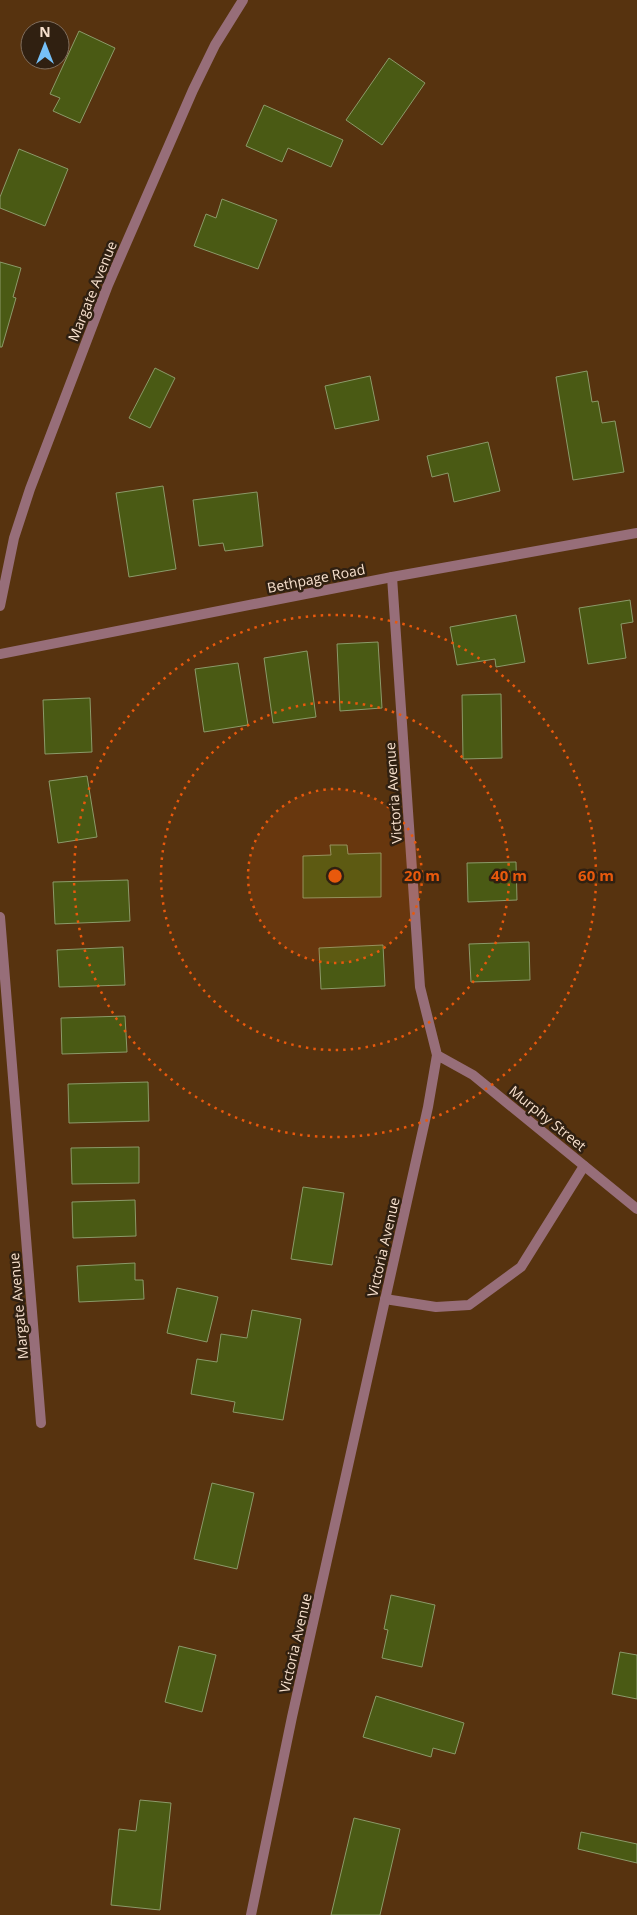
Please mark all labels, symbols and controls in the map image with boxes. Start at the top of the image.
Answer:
north arrow [20,20,70,70]
text: N [39,22,51,41]
street label: Margate Avenue [63,238,121,344]
street label: Bethpage Road [265,559,367,597]
street label: Victoria Avenue [380,742,406,844]
text: 20 m [404,865,440,885]
text: 40 m [491,865,527,885]
text: 60 m [578,865,614,885]
centre of rings [326,867,344,885]
street label: Murphy Street [506,1081,590,1155]
street label: Victoria Avenue [362,1195,404,1299]
street label: Margate Avenue [4,1252,32,1360]
street label: Victoria Avenue [274,1591,316,1695]

